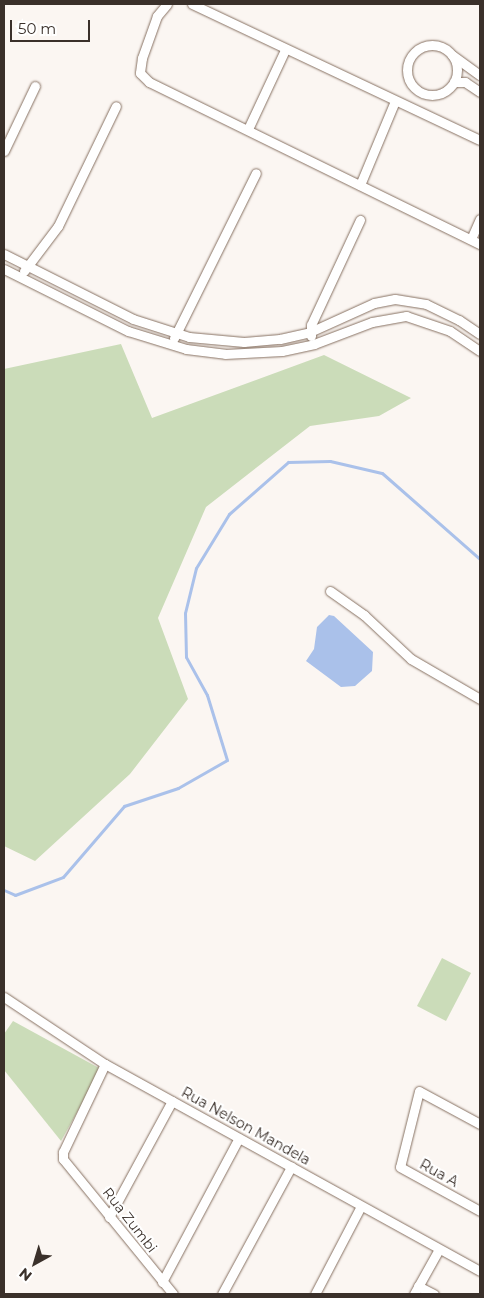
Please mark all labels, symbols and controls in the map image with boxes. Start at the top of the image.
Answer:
scale bar [12,10,92,42]
text: 50 m [18,19,56,38]
street label: Rua Nelson Mandela [179,1084,313,1168]
street label: Rua A [417,1156,461,1190]
street label: Rua Zumbi [99,1184,161,1256]
north arrow [10,1238,60,1288]
text: N [16,1264,36,1285]

